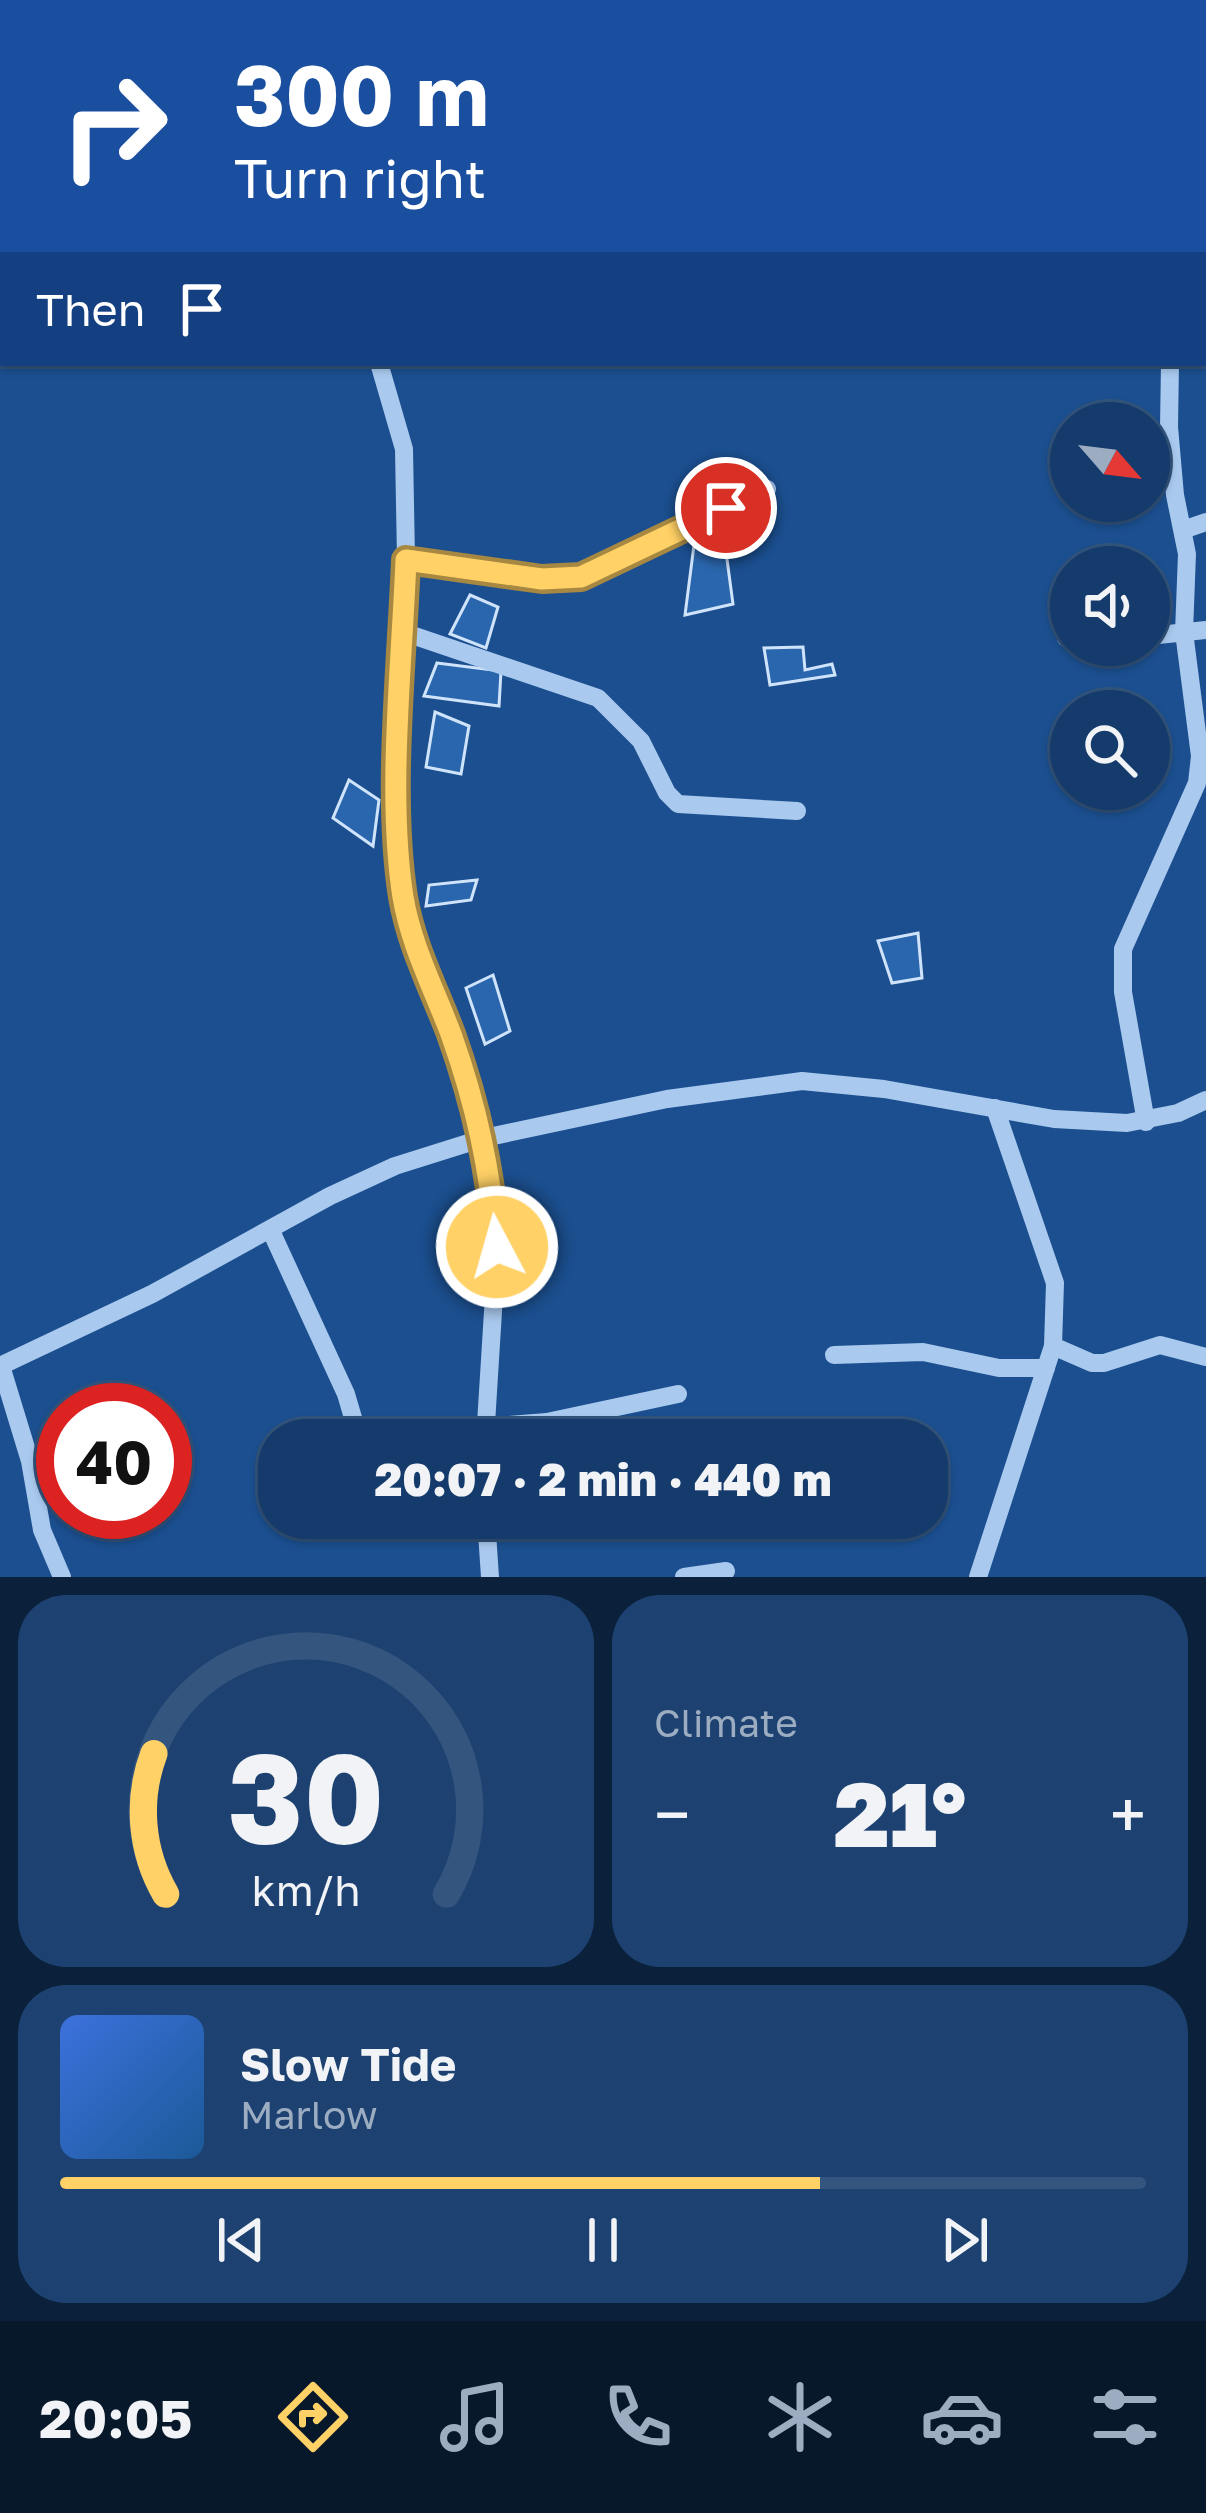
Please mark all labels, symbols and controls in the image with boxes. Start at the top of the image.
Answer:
text: 300 m [234,44,489,144]
icon: right [36,48,192,204]
text: Turn right [234,145,486,210]
icon: arrive [169,276,235,342]
text: Then [36,282,145,336]
north arrow [1050,402,1170,522]
map controls [1050,402,1170,810]
pin [675,457,777,559]
icon: arrive [693,475,759,541]
button: sound [1050,546,1170,666]
button: search [1050,690,1170,810]
position arrow [434,1184,560,1310]
speed limit sign: 40 [36,1383,192,1539]
text: 20:07 · 2 min · 440 m [374,1452,832,1506]
text: Climate [654,1699,798,1746]
text: 30 [227,1721,385,1870]
text: 21° [834,1759,966,1867]
text: − [654,1774,690,1854]
text: + [1110,1774,1146,1854]
text: km/h [251,1864,361,1915]
text: Slow Tide [240,2037,456,2091]
text: Marlow [240,2091,377,2138]
icon: previous [208,2207,274,2273]
icon: pause [570,2207,636,2273]
icon: next [932,2207,998,2273]
icon: directions [271,2375,355,2459]
icon: music [433,2375,517,2459]
icon: phone [596,2375,680,2459]
icon: climate [758,2375,842,2459]
icon: car [920,2375,1004,2459]
icon: filters [1083,2375,1167,2459]
text: 20:05 [39,2385,193,2450]

